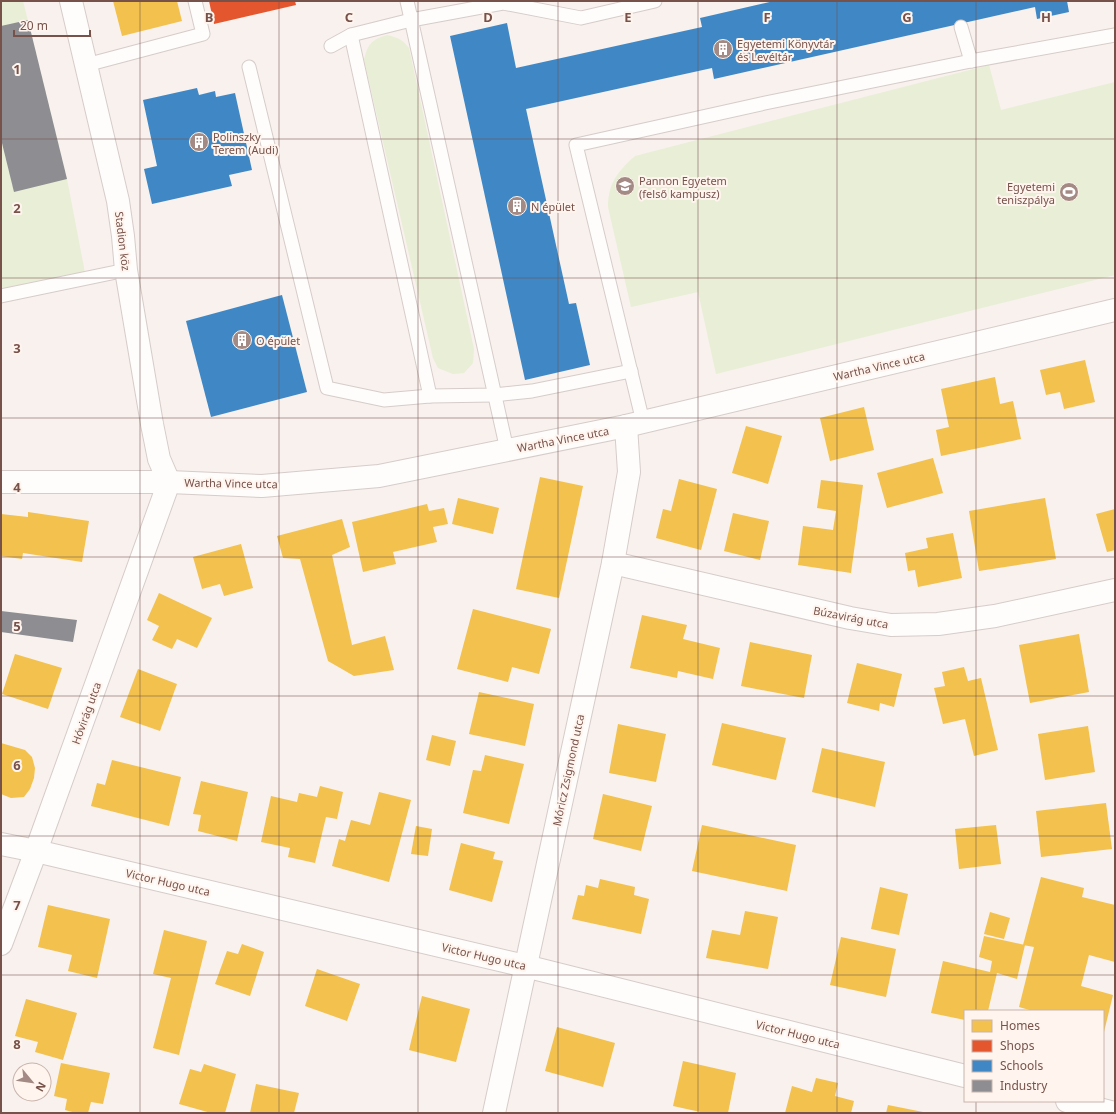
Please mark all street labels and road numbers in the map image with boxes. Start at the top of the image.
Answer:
street label: Stadion köz [112,210,134,272]
street label: Wartha Vince utca [832,348,926,384]
street label: Wartha Vince utca [516,423,610,455]
street label: Wartha Vince utca [184,475,278,491]
street label: Búzavirág utca [812,602,890,632]
street label: Hóvirág utca [68,680,104,746]
street label: Móricz Zsigmond utca [549,713,587,827]
street label: Victor Hugo utca [124,865,212,899]
street label: Victor Hugo utca [440,939,528,973]
street label: Victor Hugo utca [754,1016,842,1052]

